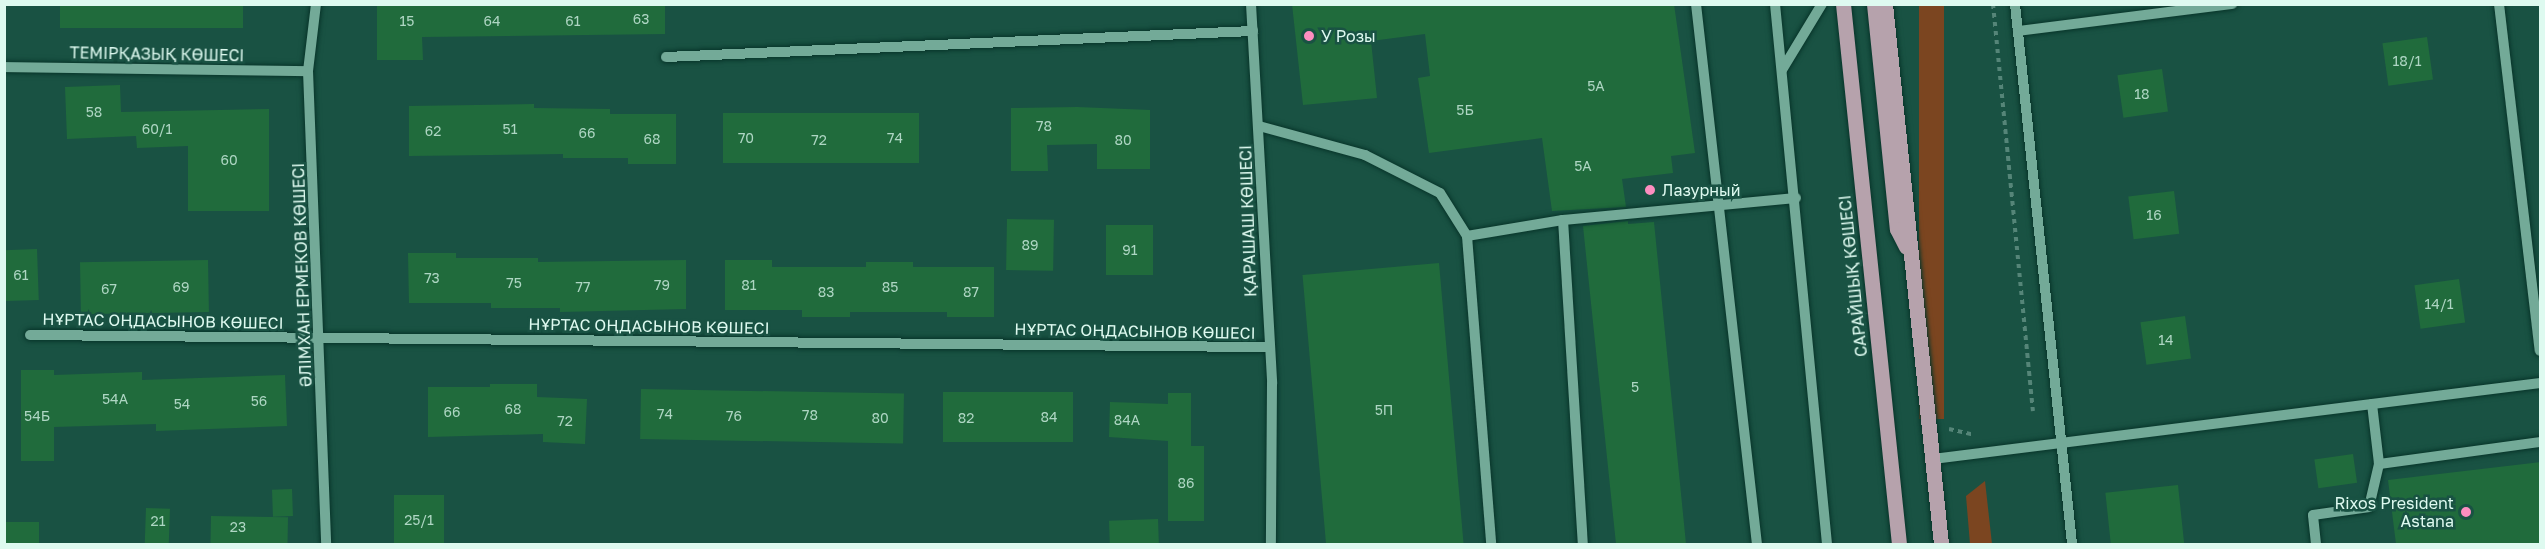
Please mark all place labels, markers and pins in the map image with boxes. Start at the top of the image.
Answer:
place label: У Розы [1321,26,1376,46]
marker: У Розы [1302,29,1316,43]
place label: Лазурный [1662,180,1741,200]
marker: Лазурный [1643,183,1657,197]
place label: Rixos President Astana [2334,493,2454,531]
marker: Rixos President Astana [2459,505,2473,519]

